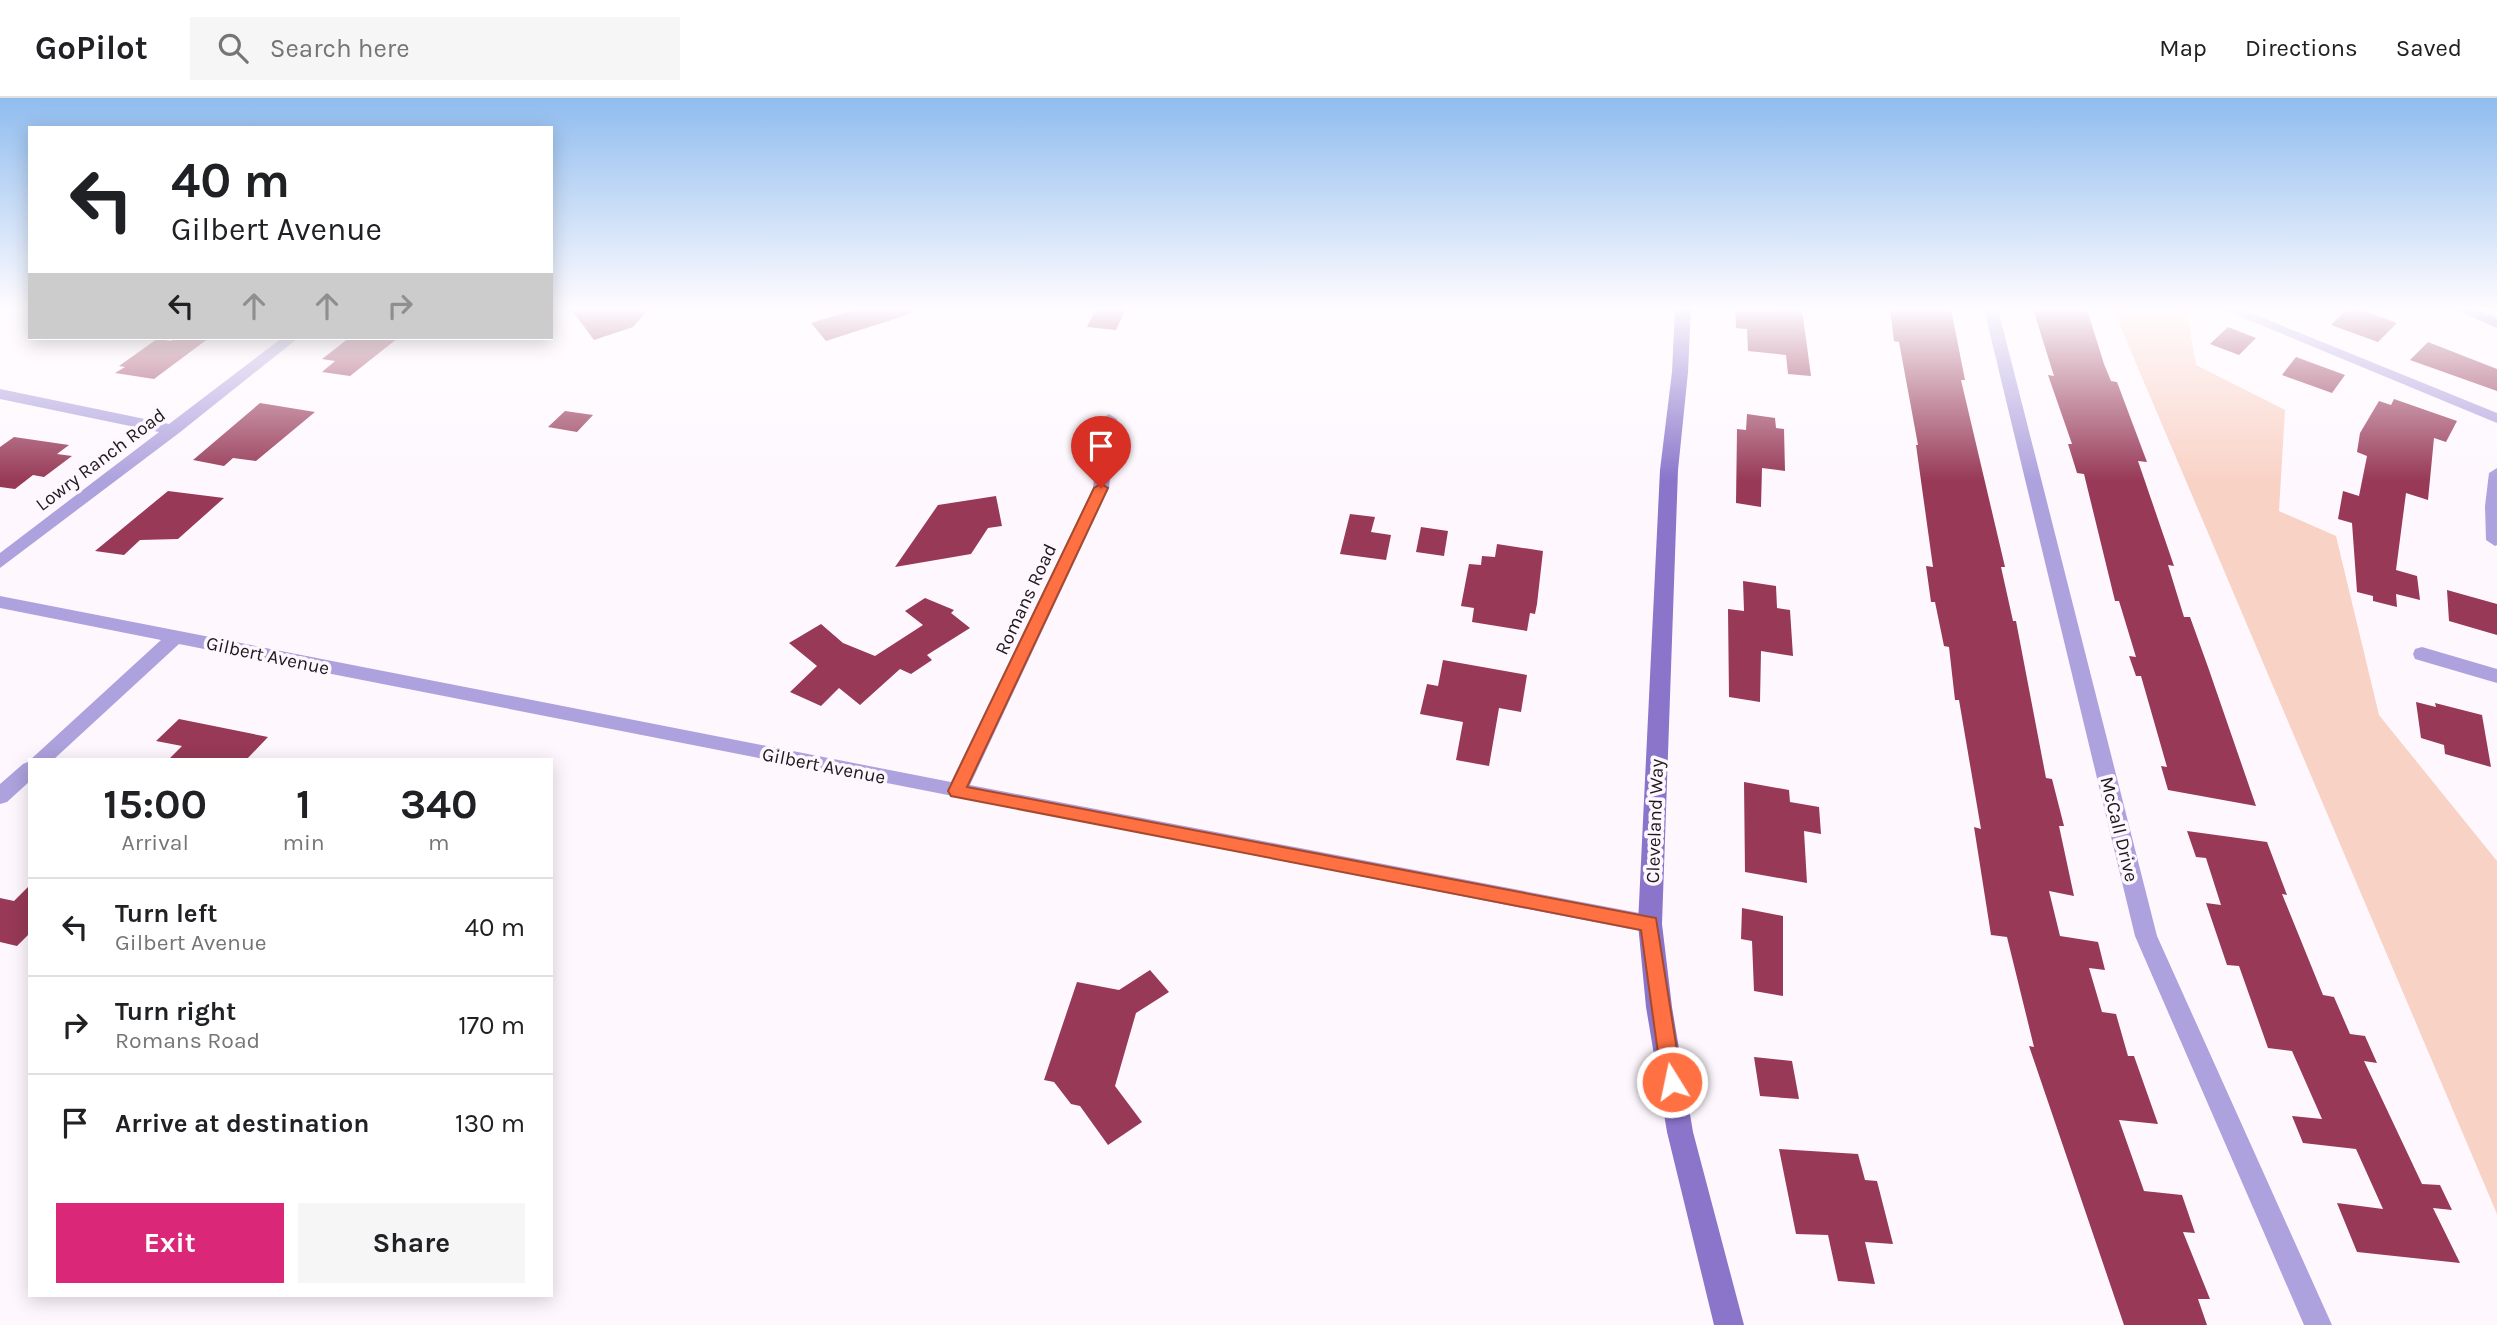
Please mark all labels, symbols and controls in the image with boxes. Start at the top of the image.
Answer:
search box [190,17,680,80]
text: GoPilot [35,29,148,67]
icon: search [214,29,252,67]
text: Search here [270,33,410,64]
text: Map [2159,34,2207,62]
text: Directions [2245,34,2358,62]
text: Saved [2396,34,2462,62]
text: 40 m [171,152,290,209]
icon: left [56,154,147,245]
text: Gilbert Avenue [171,211,382,248]
icon: left [162,287,200,325]
icon: ahead [235,287,273,325]
icon: ahead [308,287,346,325]
icon: right [381,287,419,325]
street label: Lowry Ranch Road [32,404,170,516]
pin [1071,416,1131,488]
icon: arrive [1082,427,1120,465]
street label: Romans Road [991,540,1061,658]
street label: Gilbert Avenue [204,632,331,680]
street label: Gilbert Avenue [760,743,887,789]
street label: Cleveland Way [1642,758,1668,884]
street label: McCall Drive [2095,774,2143,884]
text: 15:00 [103,779,207,829]
text: 1 [296,779,311,829]
text: 340 [400,779,478,829]
text: Arrival [122,829,189,856]
text: min [282,829,325,856]
text: m [428,829,450,856]
text: Turn left [115,898,217,929]
icon: left [56,908,94,946]
text: 40 m [465,912,525,943]
text: Gilbert Avenue [115,929,267,956]
text: Turn right [115,996,236,1027]
icon: right [56,1006,94,1044]
text: 170 m [458,1010,525,1041]
text: Romans Road [115,1027,260,1054]
position arrow [1635,1045,1709,1119]
icon: arrive [56,1104,94,1142]
text: Arrive at destination [115,1108,369,1139]
text: 130 m [455,1108,525,1139]
button: Exit [56,1203,284,1283]
button: Share [298,1203,525,1283]

